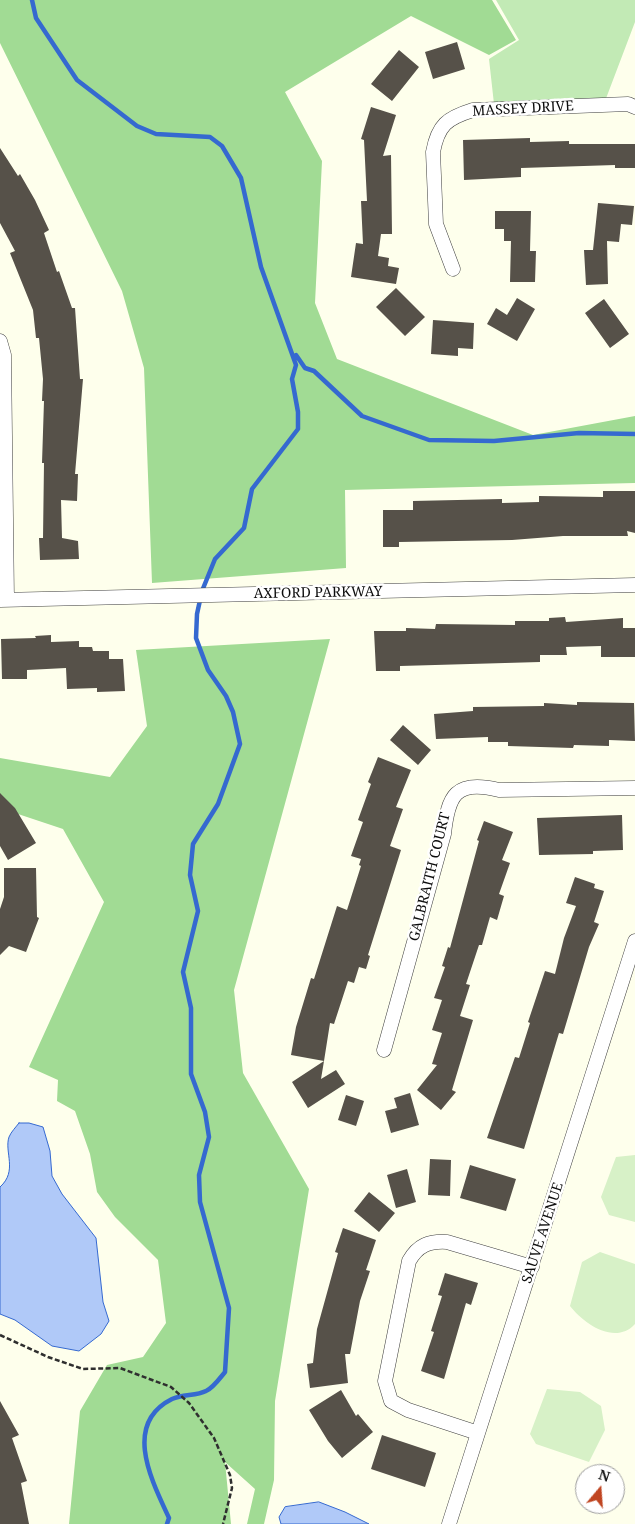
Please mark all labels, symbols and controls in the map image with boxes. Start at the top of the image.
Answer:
street label: MASSEY DRIVE [472,98,574,120]
street label: AXFORD PARKWAY [254,583,382,603]
street label: GALBRAITH COURT [406,811,454,943]
street label: SAUVE AVENUE [519,1180,567,1286]
north arrow [575,1464,625,1514]
text: N [596,1464,613,1486]

